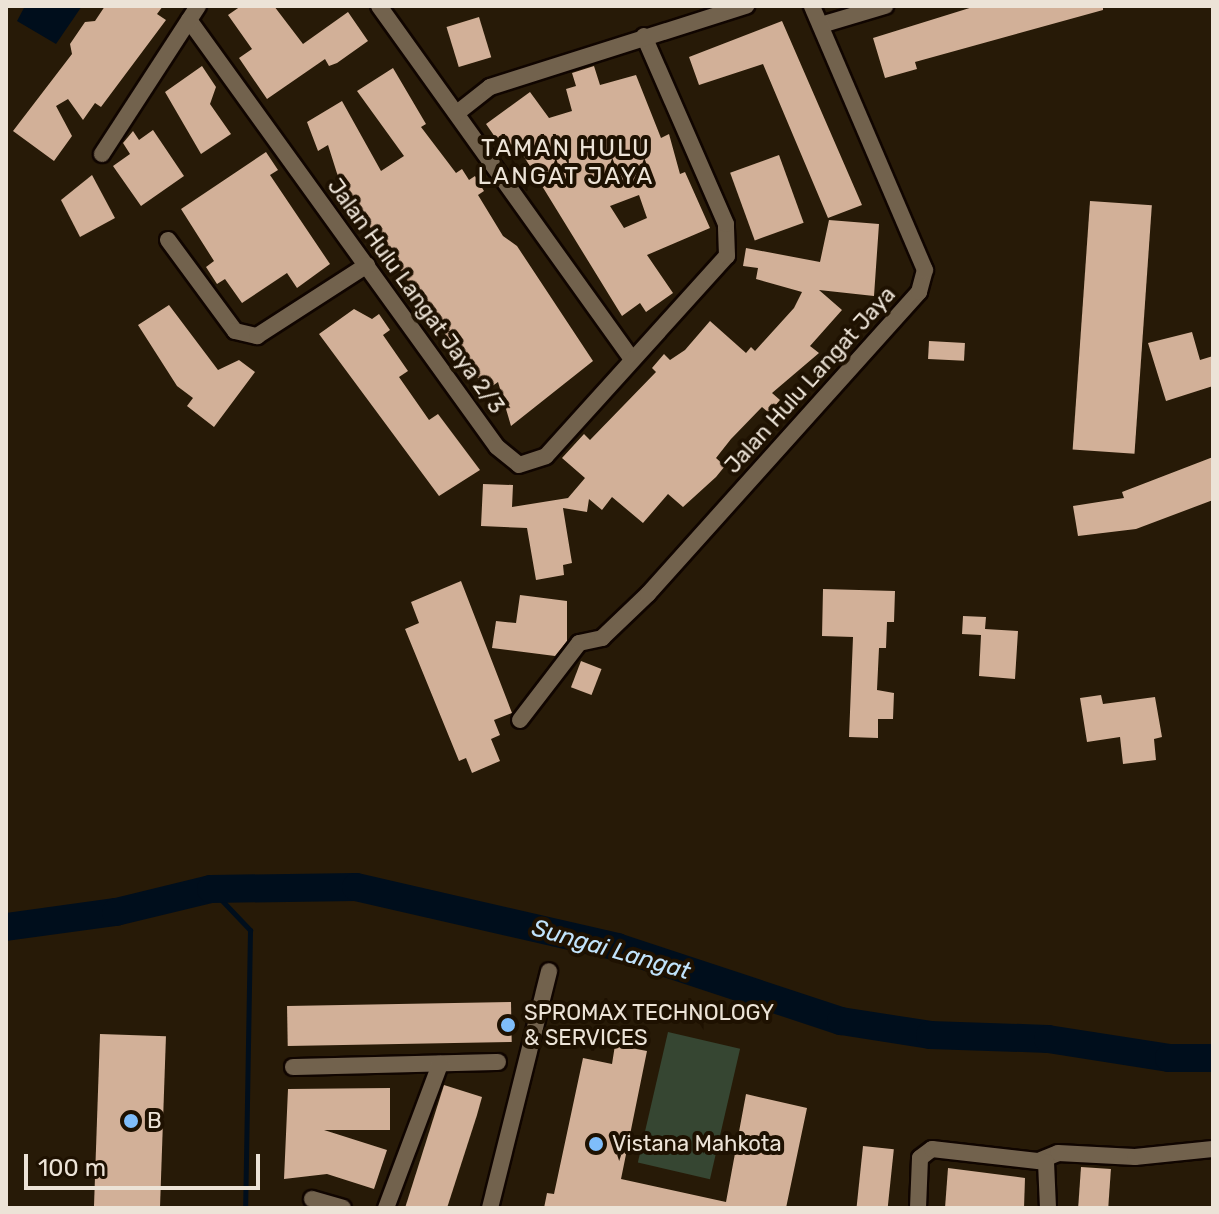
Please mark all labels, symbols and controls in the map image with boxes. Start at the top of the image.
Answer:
district label: TAMAN HULU LANGAT JAYA [477,135,655,191]
street label: Jalan Hulu Langat Jaya 2/3 [322,173,510,419]
street label: Jalan Hulu Langat Jaya [719,281,901,479]
water label: Sungai Langat [528,914,694,986]
place label: SPROMAX TECHNOLOGY & SERVICES [524,999,775,1050]
marker: SPROMAX TECHNOLOGY & SERVICES [499,1016,517,1034]
place label: B [147,1108,162,1134]
marker: B [122,1112,140,1130]
place label: Vistana Mahkota [612,1131,782,1157]
marker: Vistana Mahkota [587,1135,605,1153]
scale bar [28,1138,264,1188]
text: 100 m [38,1154,106,1182]

